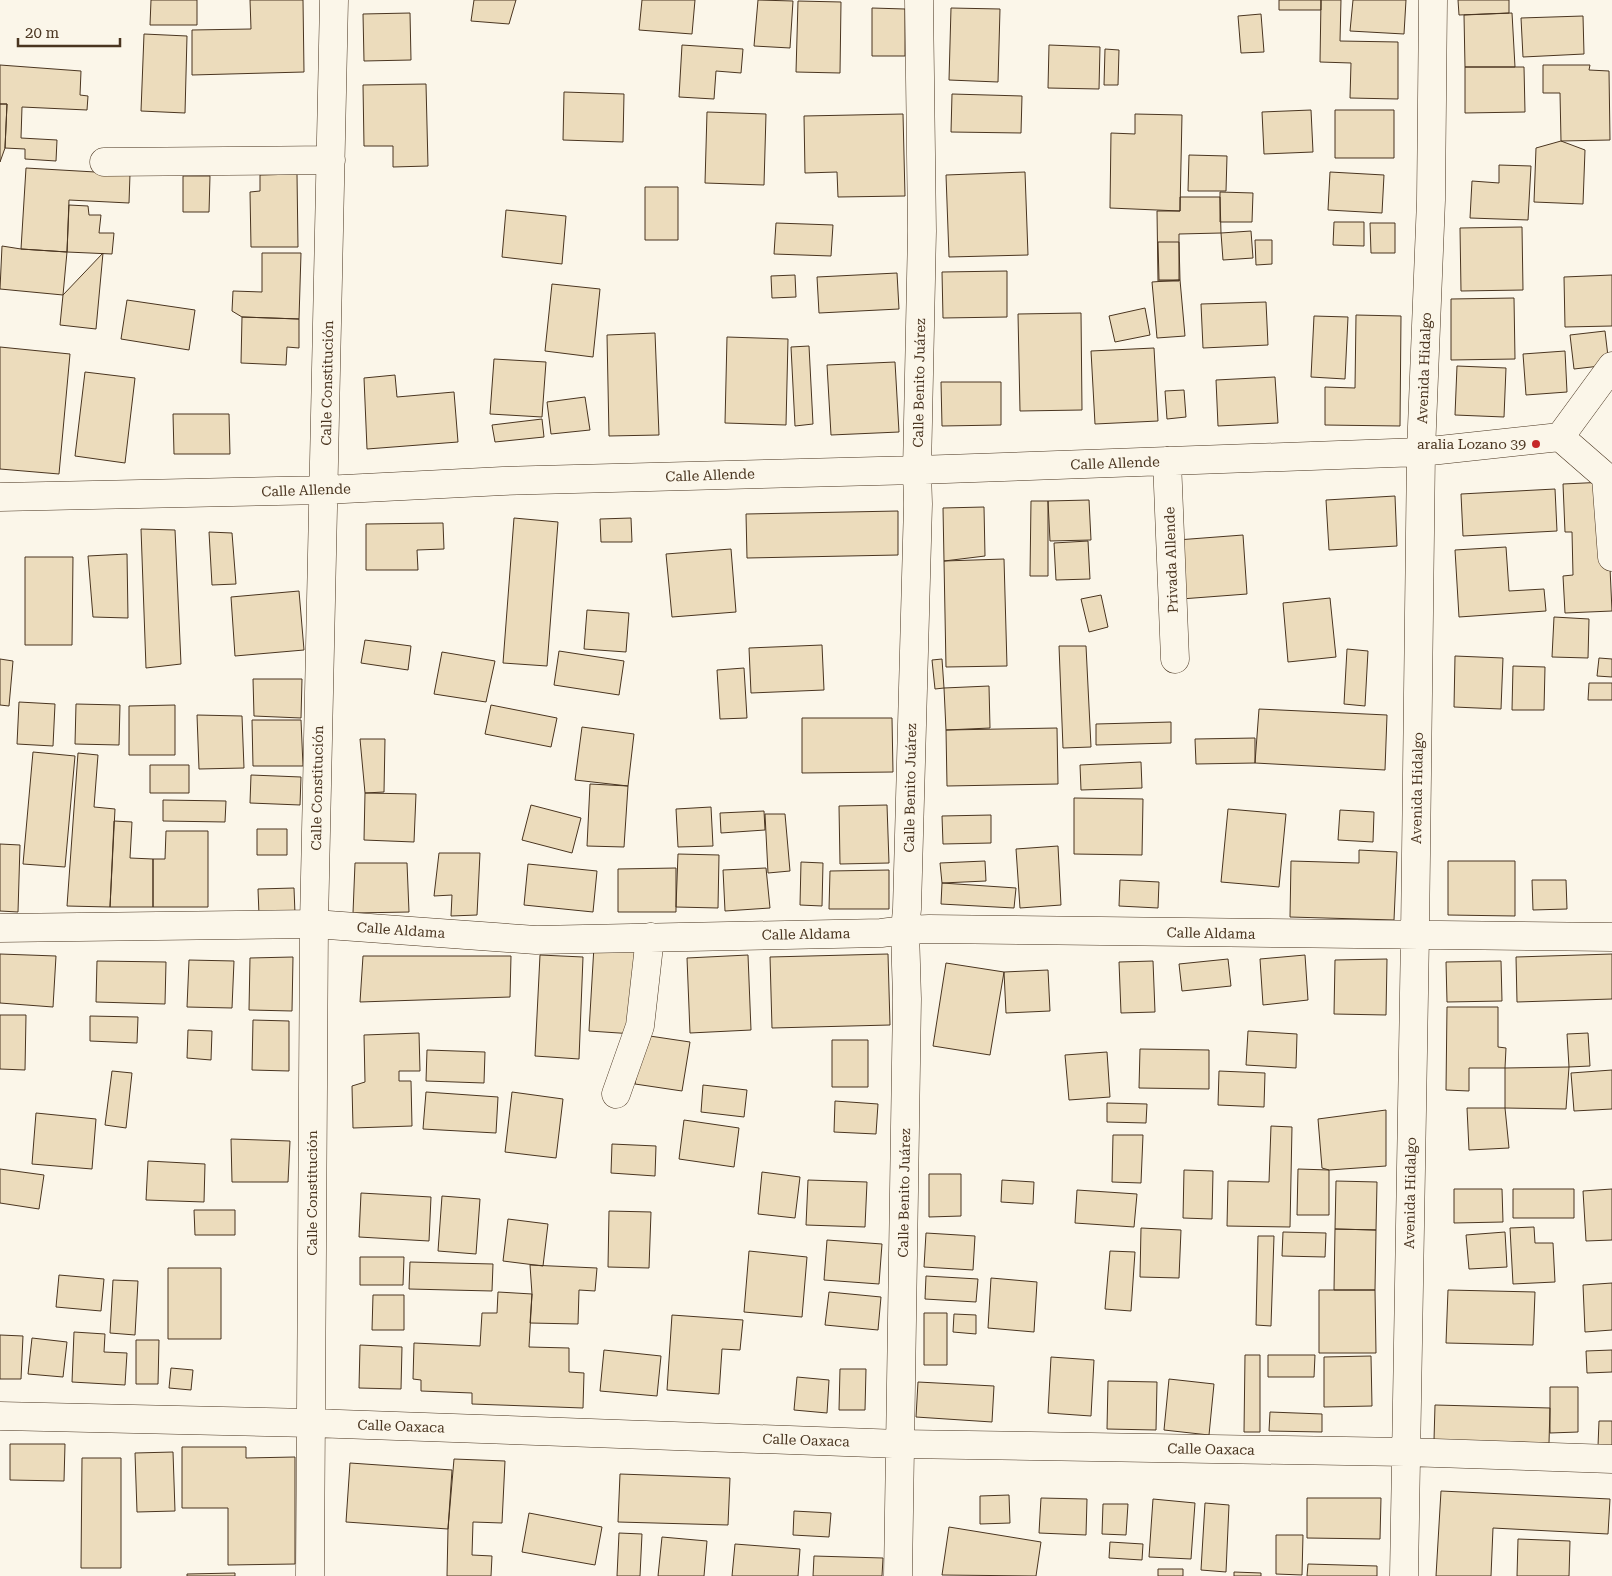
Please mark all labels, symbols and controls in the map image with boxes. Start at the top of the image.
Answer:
scale bar [18,15,120,47]
text: 20 m [25,24,60,42]
street label: Avenida Hidalgo [1414,312,1434,424]
street label: Calle Benito Juárez [910,318,928,448]
street label: Calle Constitución [318,320,336,446]
place label: aralia Lozano 39 [1417,436,1526,452]
marker: aralia Lozano 39 [1530,438,1542,450]
street label: Calle Allende [1070,453,1160,473]
street label: Calle Allende [665,465,755,485]
street label: Calle Allende [261,480,351,500]
street label: Privada Allende [1161,506,1181,614]
street label: Calle Benito Juárez [901,723,919,853]
street label: Calle Constitución [308,725,326,851]
street label: Avenida Hidalgo [1408,732,1426,844]
street label: Calle Aldama [356,919,446,941]
street label: Calle Aldama [1166,924,1256,942]
street label: Calle Aldama [761,925,851,943]
street label: Calle Benito Juárez [895,1128,913,1258]
street label: Calle Constitución [304,1130,320,1256]
street label: Avenida Hidalgo [1401,1137,1419,1249]
street label: Calle Oaxaca [357,1416,445,1436]
street label: Calle Oaxaca [762,1430,850,1450]
street label: Calle Oaxaca [1167,1440,1255,1458]

